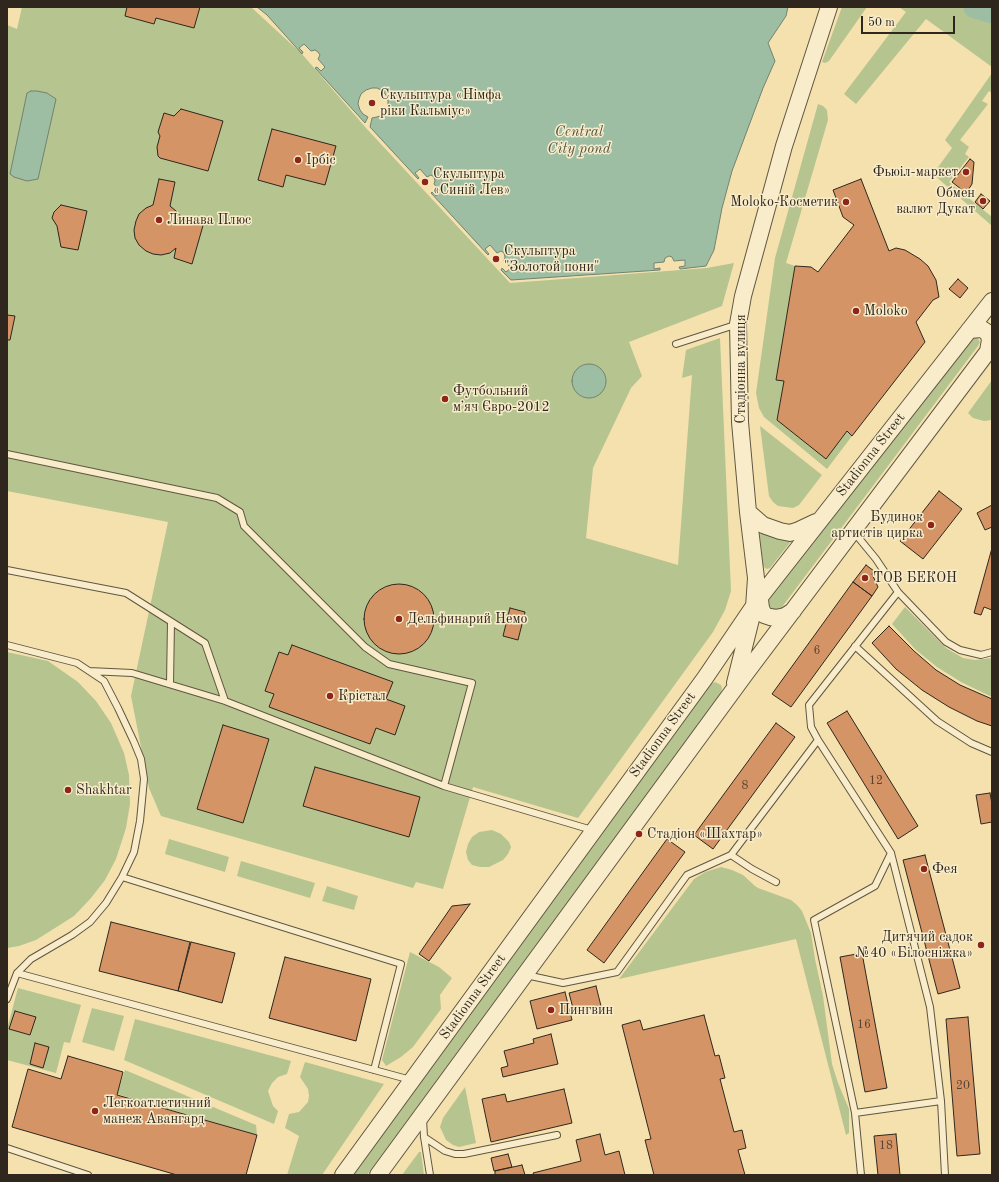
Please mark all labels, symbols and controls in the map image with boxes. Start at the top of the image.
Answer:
scale bar [863,8,957,34]
text: 50 m [868,17,895,29]
place label: Скульптура «Німфа ріки Кальміус» [380,87,501,120]
marker: Скульптура «Німфа ріки Кальміус» [367,98,377,108]
water label: Central City pond [547,123,611,158]
place label: Ірбіс [306,152,336,168]
marker: Ірбіс [293,155,303,165]
place label: Фьюіл-маркет [873,164,958,180]
place label: Скульптура «Синій Лев» [433,166,510,198]
marker: Фьюіл-маркет [961,167,971,177]
marker: Скульптура «Синій Лев» [420,177,430,187]
place label: Обмен валют Дукат [896,185,975,218]
place label: Moloko-Косметик [730,194,838,210]
marker: Обмен валют Дукат [978,196,988,206]
marker: Moloko-Косметик [841,197,851,207]
place label: Линава Плюс [167,212,251,228]
marker: Линава Плюс [154,215,164,225]
place label: Скульптура "Золотой пони" [504,243,600,276]
marker: Скульптура "Золотой пони" [491,254,501,264]
place label: Moloko [864,303,908,319]
marker: Moloko [851,306,861,316]
street label: Стадіонна вулиця [733,314,749,424]
place label: Футбольний мʼяч Євро-2012 [453,383,550,416]
marker: Футбольний мʼяч Євро-2012 [440,394,450,404]
street label: Stadionna Street [833,410,909,500]
place label: Будинок артистів цирка [831,509,923,542]
marker: Будинок артистів цирка [926,520,936,530]
place label: ТОВ БЕКОН [873,570,957,586]
marker: ТОВ БЕКОН [860,573,870,583]
place label: Дельфинарий Немо [407,611,528,627]
marker: Дельфинарий Немо [394,614,404,624]
house number: 6 [814,644,820,658]
place label: Крістал [338,688,386,704]
street label: Stadionna Street [626,689,700,781]
marker: Крістал [325,691,335,701]
house number: 12 [869,774,883,788]
house number: 8 [742,779,748,793]
place label: Shakhtar [76,782,132,798]
marker: Shakhtar [63,785,73,795]
place label: Стадіон «Шахтар» [647,826,763,842]
marker: Стадіон «Шахтар» [634,829,644,839]
place label: Фея [932,861,957,877]
marker: Фея [919,864,929,874]
place label: Дитячий садок №40 «Білосніжка» [855,929,973,962]
marker: Дитячий садок №40 «Білосніжка» [976,940,986,950]
street label: Stadionna Street [436,951,510,1043]
place label: Пингвин [559,1002,613,1018]
marker: Пингвин [546,1005,556,1015]
house number: 16 [857,1018,871,1032]
house number: 20 [956,1079,970,1093]
place label: Легкоатлетичний манеж Авангард [103,1095,211,1128]
marker: Легкоатлетичний манеж Авангард [90,1106,100,1116]
house number: 18 [879,1139,893,1153]

